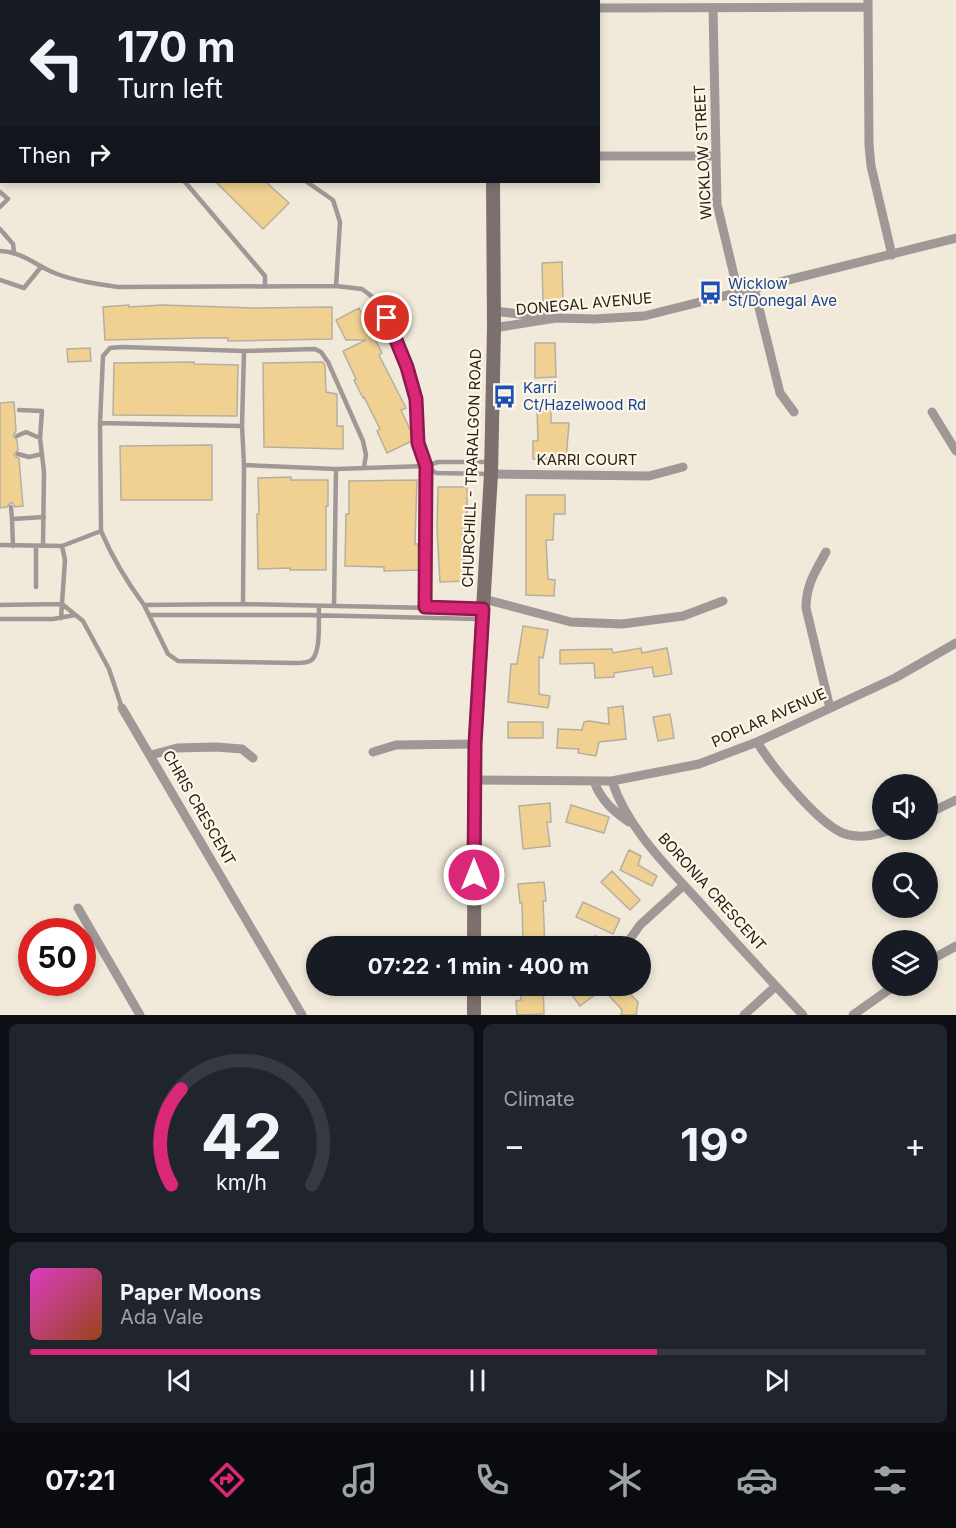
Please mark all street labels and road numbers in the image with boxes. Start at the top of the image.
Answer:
street label: WICKLOW STREET [689,84,716,220]
street label: DONEGAL AVENUE [515,288,653,319]
street label: CHURCHILL - TRARALGON ROAD [458,348,485,588]
street label: KARRI COURT [537,450,637,469]
street label: POPLAR AVENUE [709,684,829,751]
street label: CHRIS CRESCENT [159,747,240,869]
street label: BORONIA CRESCENT [654,829,770,955]

